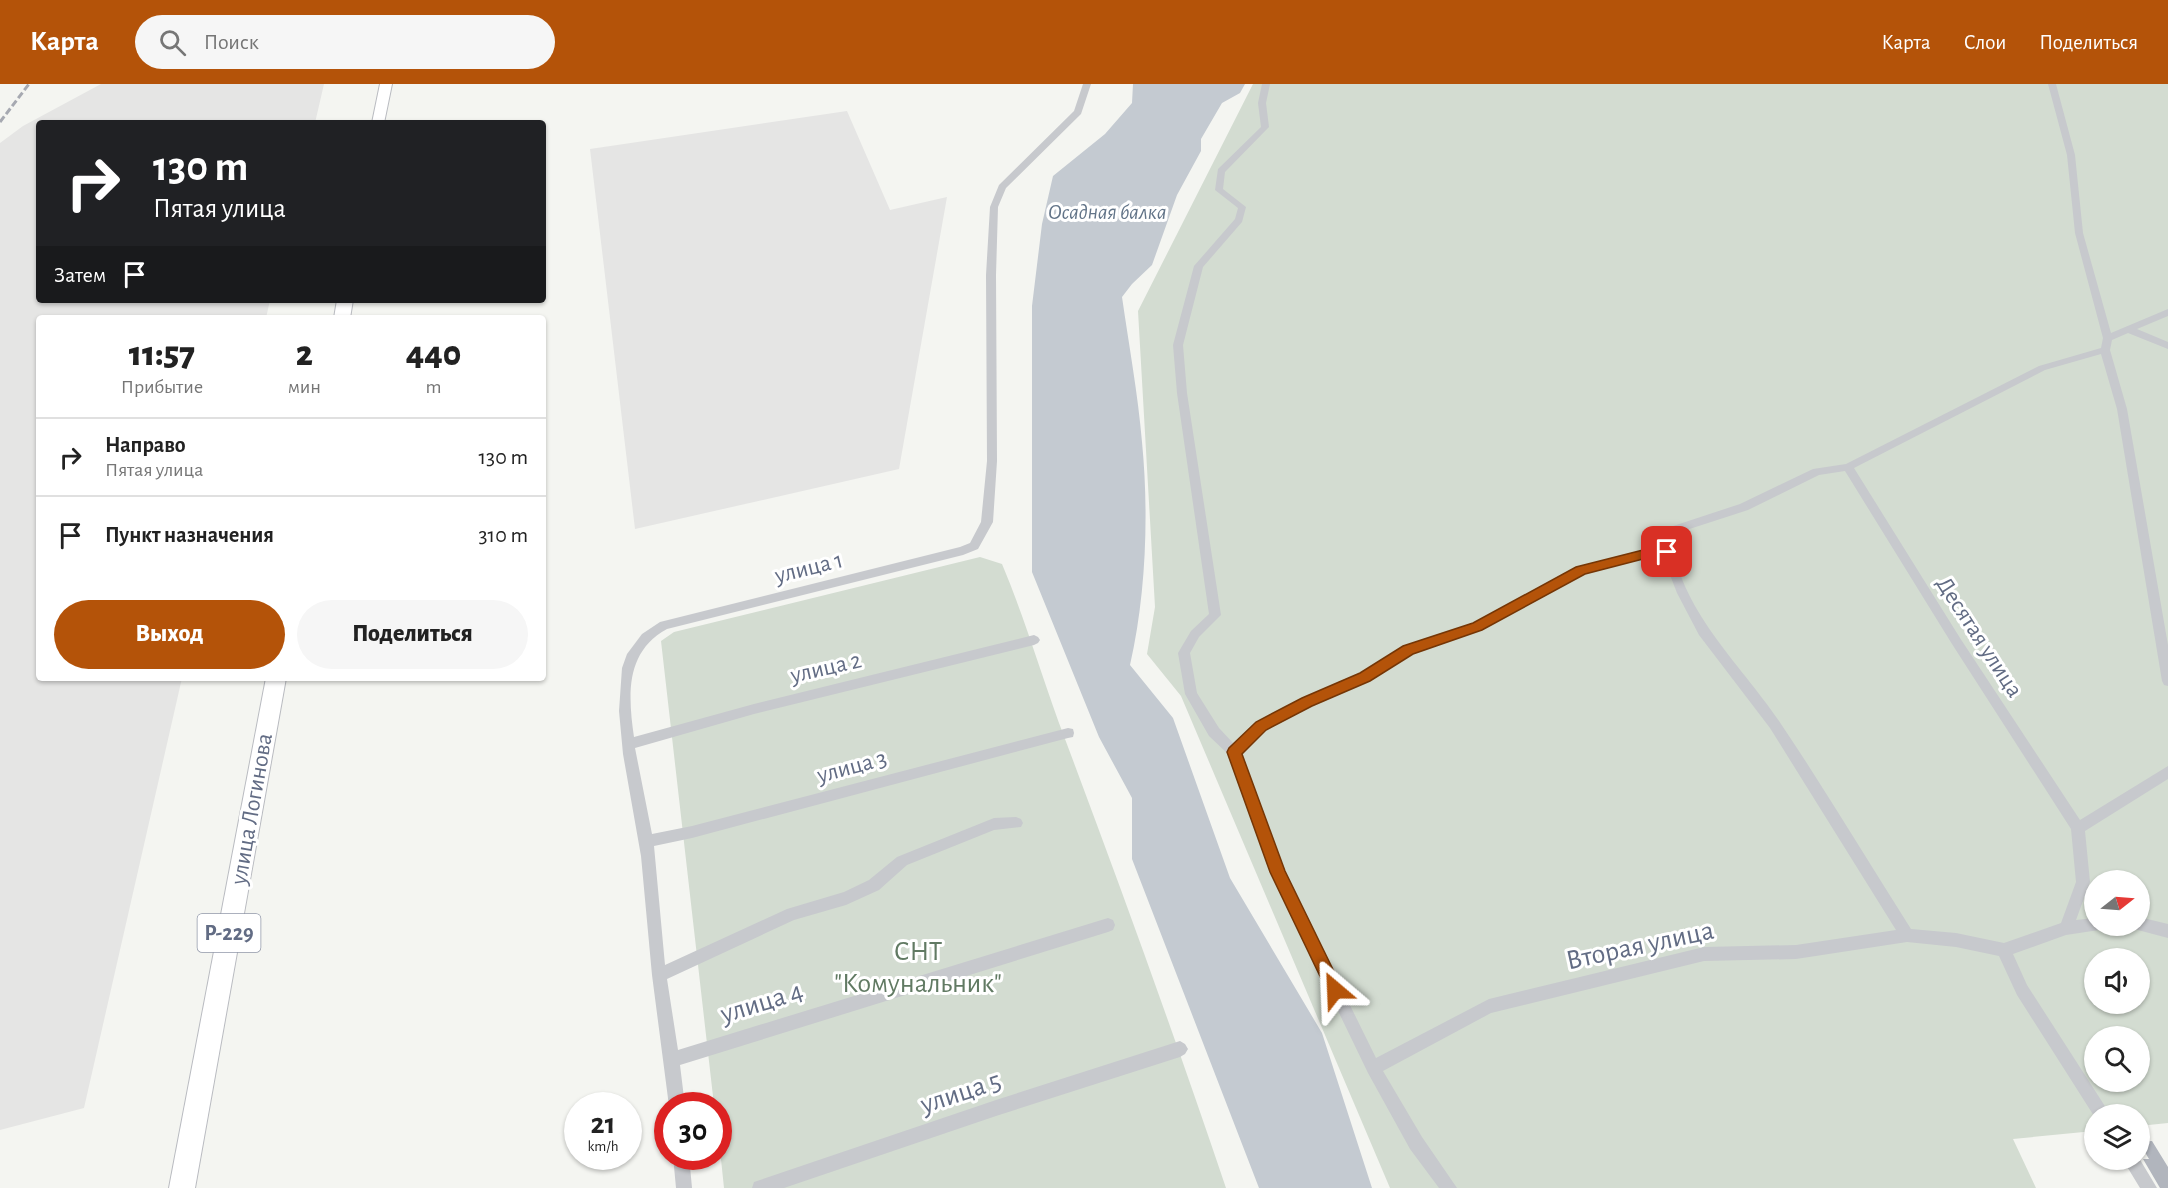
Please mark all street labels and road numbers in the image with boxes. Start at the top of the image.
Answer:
street label: улица 1 [771,548,846,588]
street label: Десятая улица [1931,572,2027,702]
street label: улица 2 [787,648,864,688]
street label: улица Логинова [227,731,277,888]
street label: улица 3 [814,746,889,788]
road number: Р-229 [198,914,260,952]
street label: Вторая улица [1564,917,1717,975]
street label: улица 4 [716,977,807,1029]
street label: улица 5 [916,1067,1005,1119]

